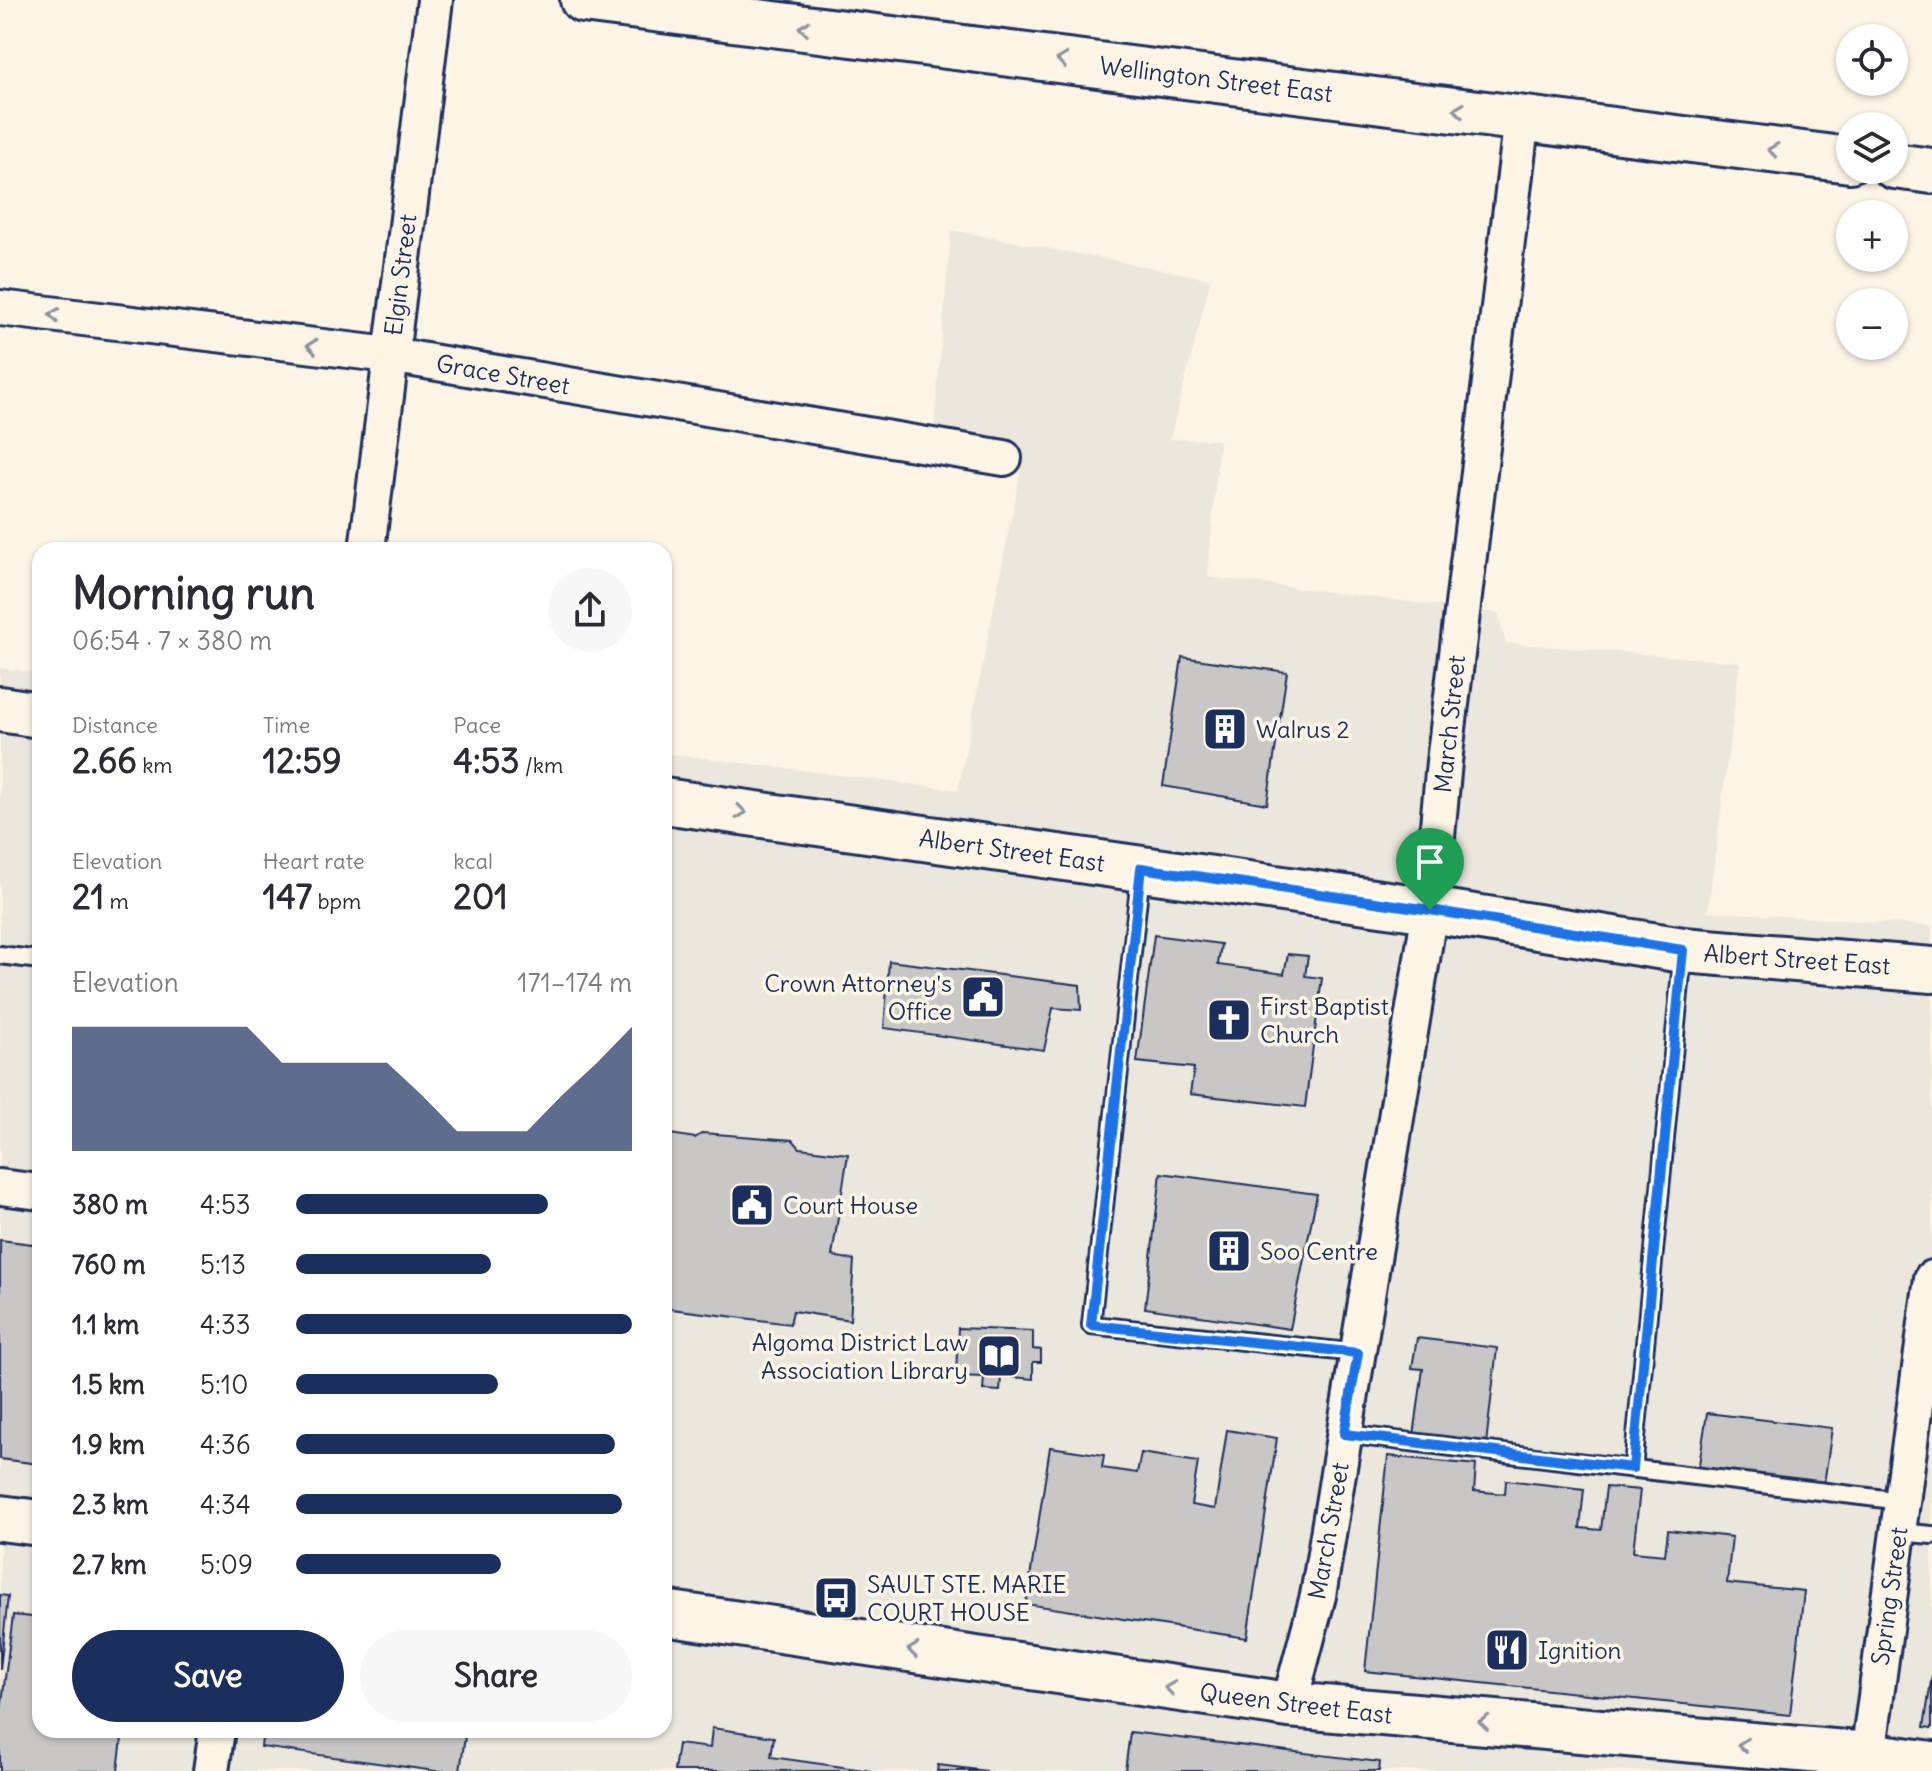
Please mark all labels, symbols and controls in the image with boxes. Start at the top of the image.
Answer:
one-way arrow [797,19,810,36]
map controls [1836,24,1908,360]
button: locate [1836,24,1908,96]
street label: Wellington Street East [1098,50,1334,108]
one-way arrow [1055,52,1069,69]
one-way arrow [1452,101,1465,118]
button: layers [1836,112,1908,184]
one-way arrow [1766,142,1780,159]
button: + [1836,200,1908,272]
street label: Elgin Street [378,213,422,337]
button: − [1836,288,1908,360]
one-way arrow [47,306,60,323]
one-way arrow [306,337,319,354]
street label: Grace Street [434,348,572,400]
text: Morning run [72,566,315,621]
button: share [548,568,632,652]
text: 06:54 · 7 × 380 m [72,624,272,657]
street label: March Street [1427,654,1471,794]
building icon: Walrus 2 [1201,705,1249,753]
text: Distance [72,711,158,739]
text: Time [263,711,310,739]
text: Pace [453,711,501,739]
place label: Walrus 2 [1256,714,1350,744]
text: 2.66 [72,739,137,782]
text: 12:59 [263,739,342,782]
text: 4:53 [453,739,520,782]
text: km [137,751,173,779]
text: /km [520,751,563,779]
one-way arrow [734,803,748,820]
street label: Albert Street East [917,822,1107,878]
pin [1396,828,1464,910]
icon: arrive [1408,840,1452,884]
text: Elevation [72,847,162,875]
text: Heart rate [263,847,365,875]
text: kcal [453,847,493,875]
text: 21 [72,875,104,918]
text: 147 [263,875,312,918]
text: 201 [453,875,508,918]
text: m [104,887,129,915]
text: bpm [312,887,361,915]
street label: Albert Street East [1703,938,1891,980]
text: Elevation [72,966,179,999]
text: 171–174 m [517,966,632,999]
place label: Crown Attorney's Office [764,968,952,1026]
public building icon: Crown Attorney's Office [959,973,1007,1021]
place label: First Baptist Church [1260,991,1389,1049]
church icon: First Baptist Church [1205,996,1253,1044]
public building icon: Court House [728,1181,776,1229]
text: 380 m [72,1188,148,1221]
text: 4:53 [200,1188,251,1221]
place label: Court House [783,1190,918,1220]
building icon: Soo Centre [1205,1227,1253,1275]
place label: Soo Centre [1260,1236,1378,1266]
text: 760 m [72,1248,146,1281]
text: 5:13 [200,1248,246,1281]
text: 1.1 km [72,1308,139,1341]
text: 4:33 [200,1308,250,1341]
place label: Algoma District Law Association Library [752,1327,968,1385]
library icon: Algoma District Law Association Library [975,1332,1023,1380]
text: 1.5 km [72,1368,145,1401]
text: 5:10 [200,1368,248,1401]
text: 1.9 km [72,1428,145,1461]
text: 4:36 [200,1428,251,1461]
street label: March Street [1301,1460,1355,1602]
text: 2.3 km [72,1488,149,1521]
text: 4:34 [200,1488,251,1521]
street label: Spring Street [1864,1525,1914,1667]
text: 2.7 km [72,1548,147,1581]
text: 5:09 [200,1548,253,1581]
place label: SAULT STE. MARIE COURT HOUSE [867,1569,1067,1627]
bus stop icon: SAULT STE. MARIE COURT HOUSE [812,1574,860,1622]
restaurant icon: Ignition [1483,1626,1531,1674]
button: Save [72,1630,344,1722]
button: Share [360,1630,632,1722]
place label: Ignition [1538,1635,1622,1665]
one-way arrow [906,1642,920,1659]
street label: Queen Street East [1198,1676,1394,1730]
one-way arrow [1163,1680,1177,1697]
one-way arrow [1477,1714,1490,1731]
one-way arrow [1736,1736,1749,1753]

